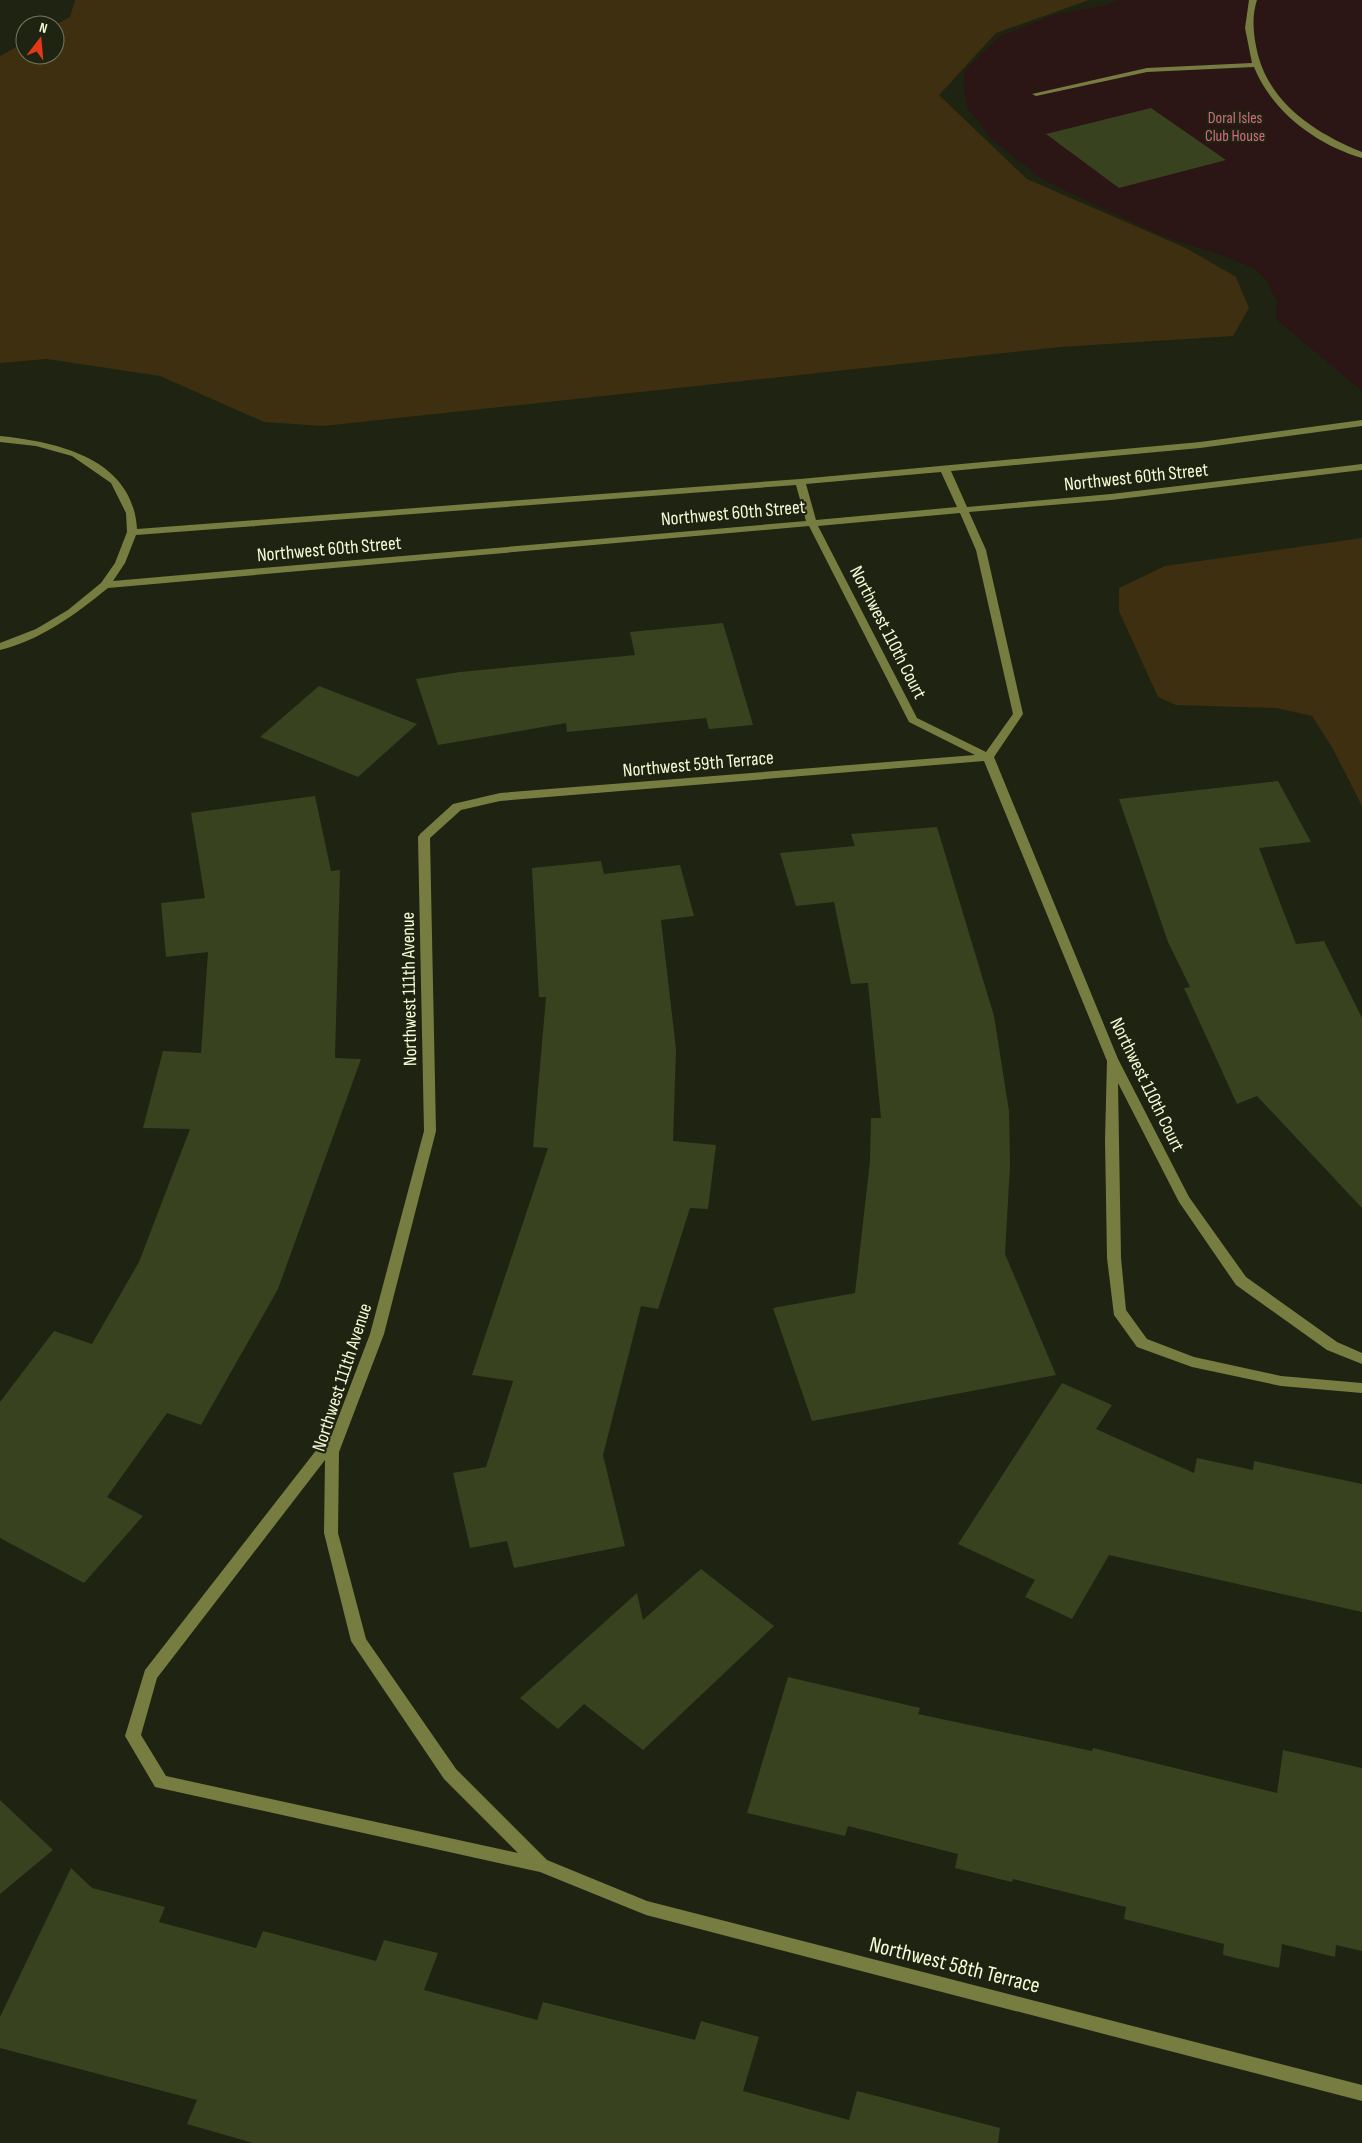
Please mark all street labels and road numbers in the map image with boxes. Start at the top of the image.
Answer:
street label: Northwest 60th Street [1063,458,1210,497]
street label: Northwest 60th Street [660,496,806,531]
street label: Northwest 60th Street [256,532,402,567]
street label: Northwest 110th Court [844,562,931,703]
street label: Northwest 59th Terrace [622,746,775,783]
street label: Northwest 111th Avenue [397,912,422,1066]
street label: Northwest 110th Court [1104,1014,1189,1156]
street label: Northwest 111th Avenue [308,1301,377,1454]
street label: Northwest 58th Terrace [866,1931,1043,2000]

